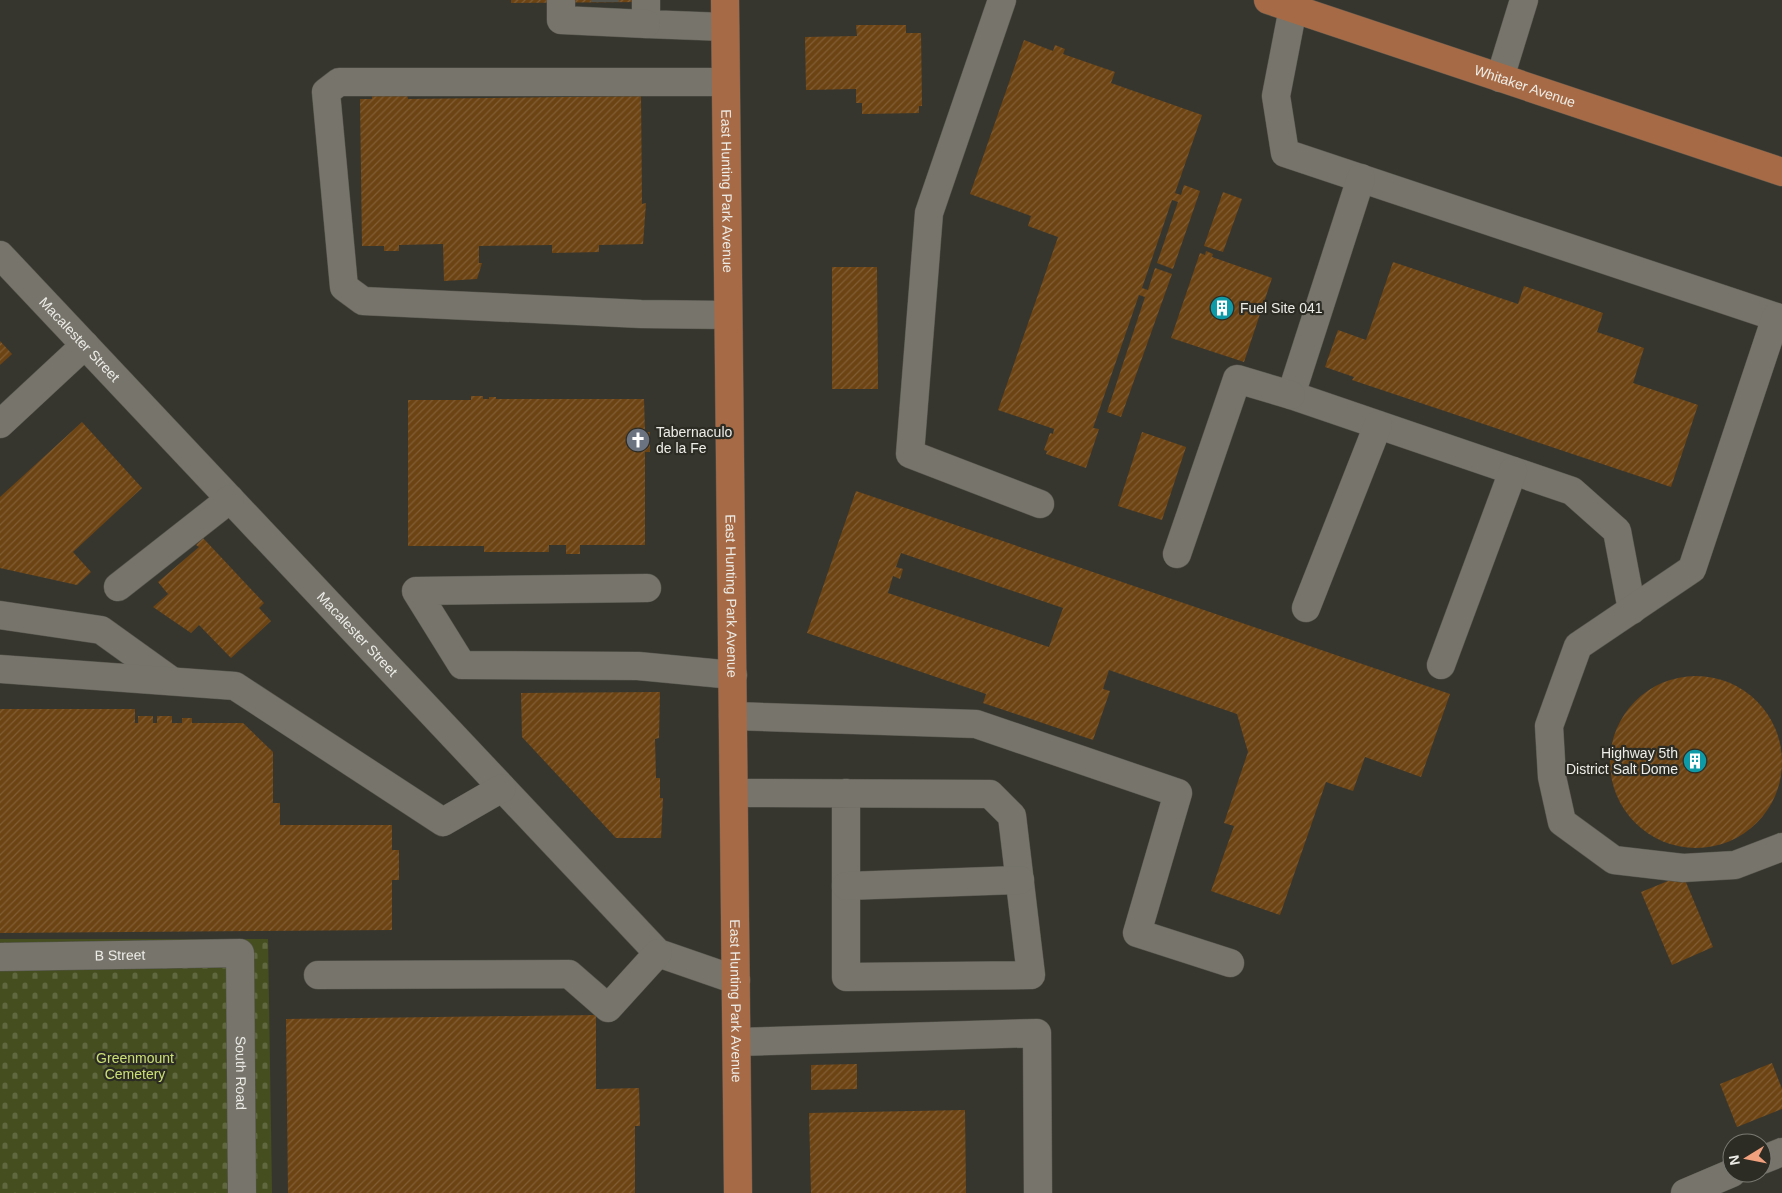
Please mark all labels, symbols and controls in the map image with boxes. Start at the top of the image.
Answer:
street label: Whitaker Avenue [1472,62,1578,110]
street label: East Hunting Park Avenue [718,109,736,273]
street label: Macalester Street [36,294,123,385]
building icon: Fuel Site 041 [1209,295,1235,321]
place label: Fuel Site 041 [1240,300,1323,316]
place label: Tabernaculo de la Fe [656,424,732,456]
church icon: Tabernaculo de la Fe [625,427,651,453]
street label: East Hunting Park Avenue [723,514,740,678]
street label: Macalester Street [314,589,401,680]
place label: Highway 5th District Salt Dome [1566,745,1678,777]
building icon: Highway 5th District Salt Dome [1682,748,1708,774]
street label: East Hunting Park Avenue [727,919,745,1083]
street label: B Street [95,947,146,963]
street label: South Road [233,1036,249,1110]
park label: Greenmount Cemetery [96,1050,174,1082]
north arrow [1722,1133,1772,1183]
text: N [1725,1154,1743,1167]

